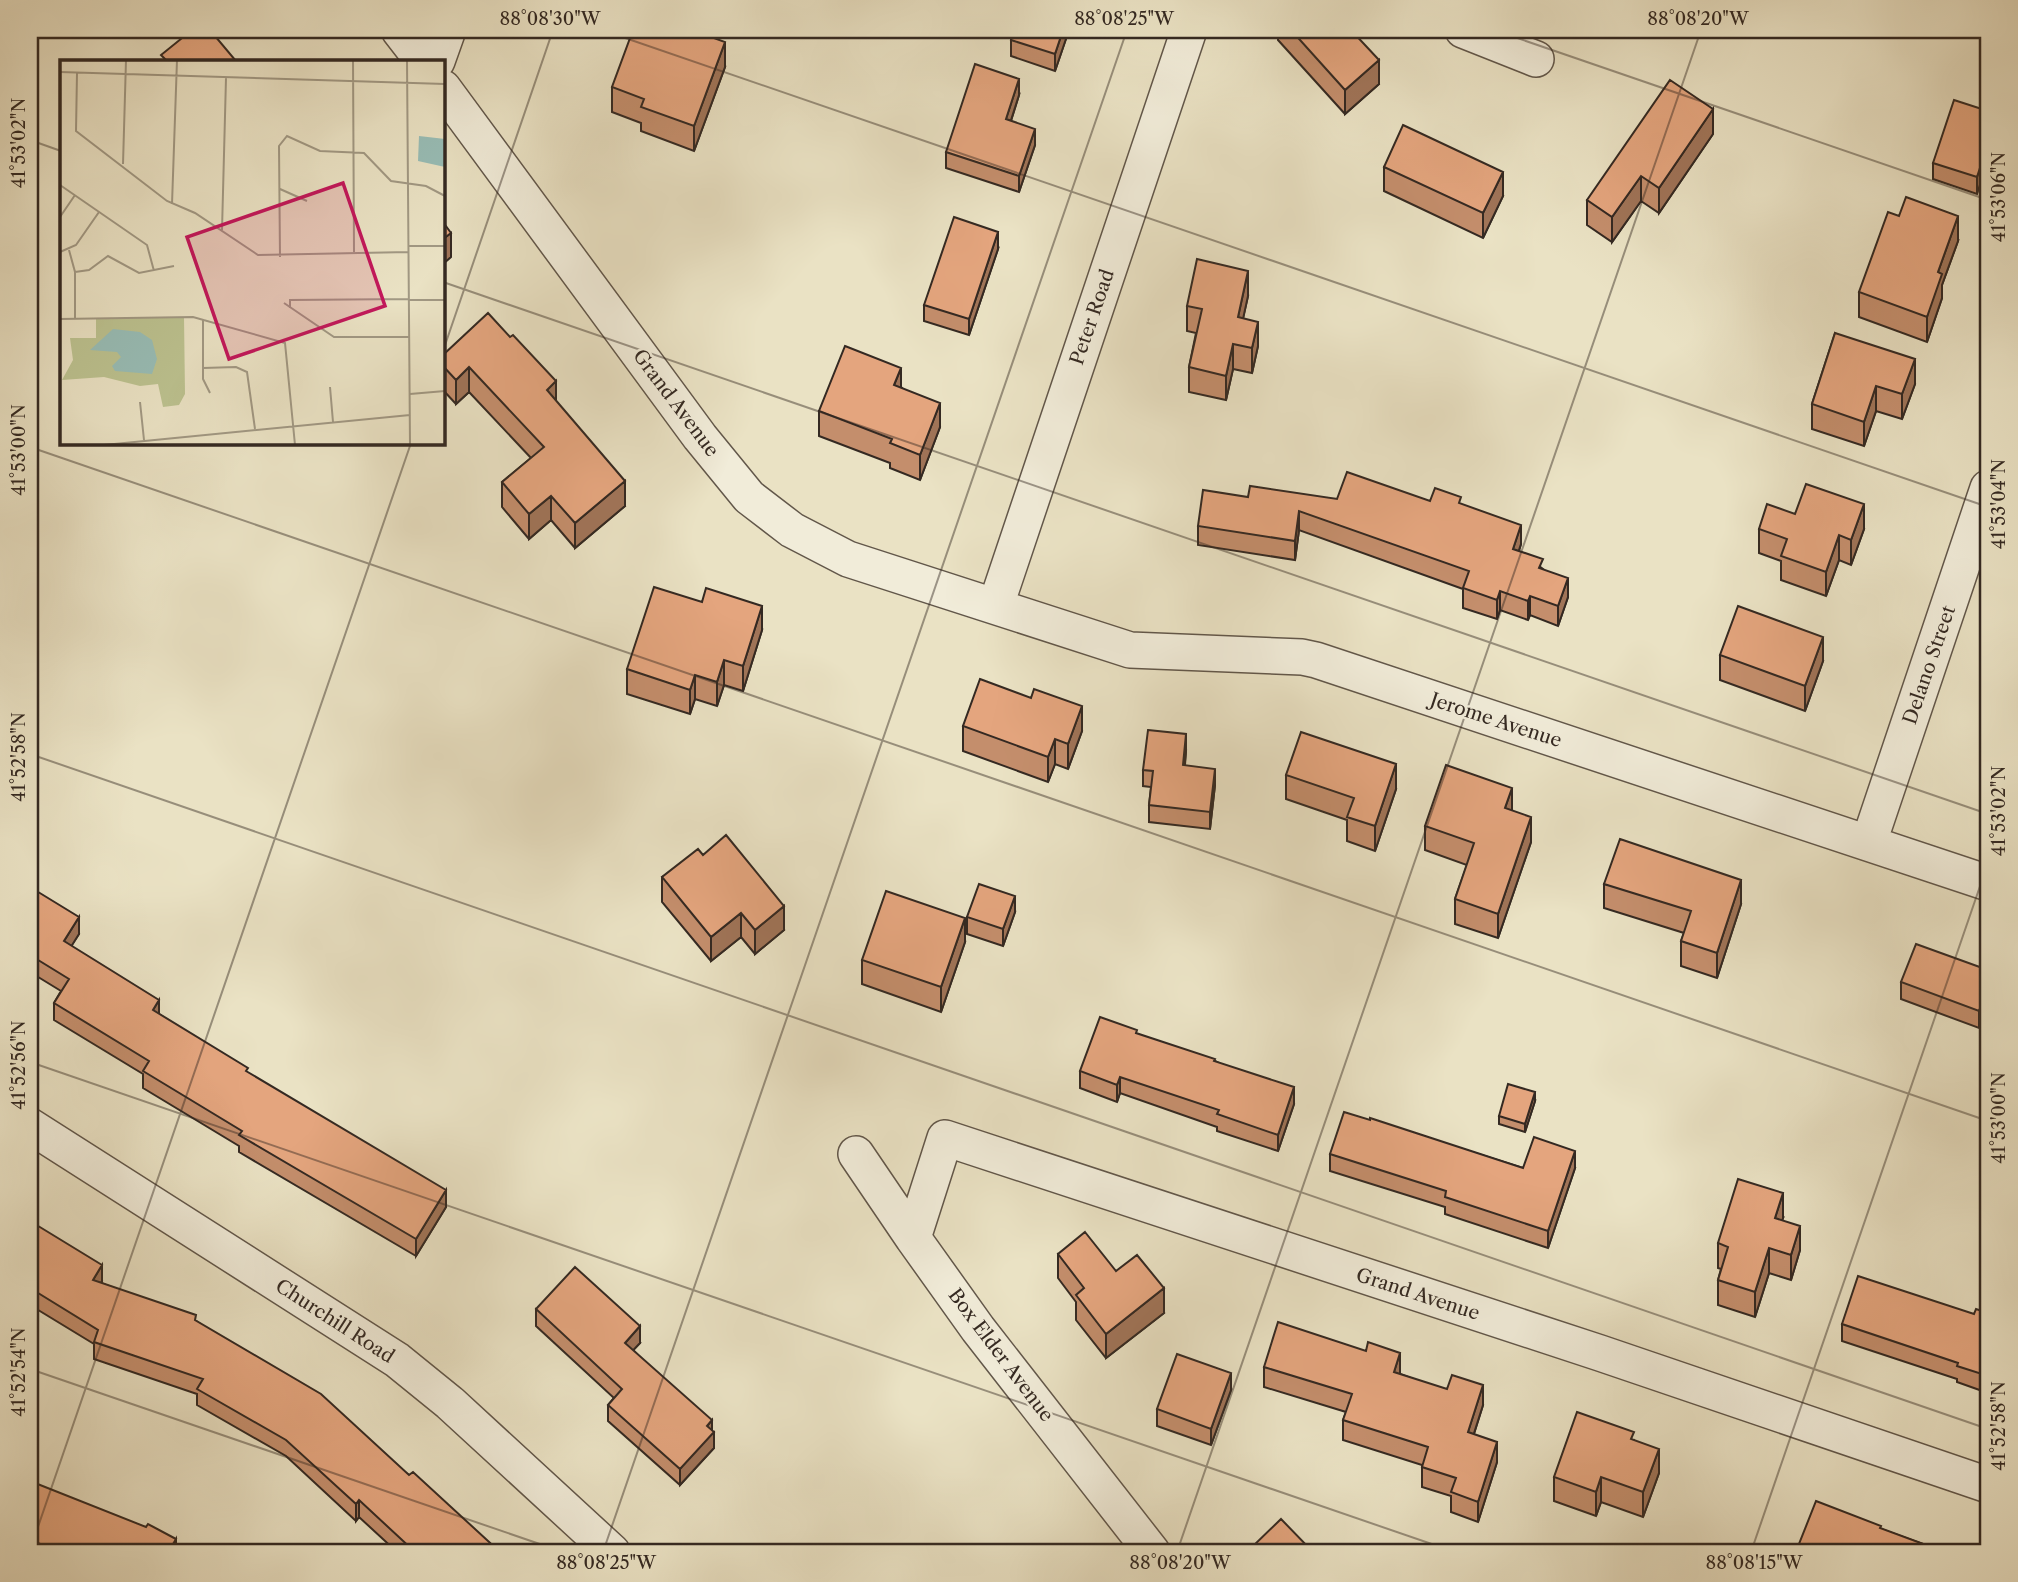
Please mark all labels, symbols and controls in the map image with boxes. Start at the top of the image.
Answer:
text: 88°08'30"W [500,8,602,30]
text: 88°08'25"W [1074,8,1175,30]
text: 88°08'20"W [1647,8,1750,30]
inset map [60,60,444,444]
text: 41°53'02"N [8,98,30,188]
text: 41°53'06"N [1988,152,2010,242]
street label: Peter Road [1065,266,1119,368]
street label: Grand Avenue [628,345,724,461]
text: 41°53'00"N [8,404,30,496]
text: 41°53'04"N [1988,459,2010,549]
street label: Delano Street [1898,602,1960,727]
street label: Jerome Avenue [1425,687,1565,752]
text: 41°52'58"N [8,712,30,802]
text: 41°53'02"N [1988,766,2010,856]
text: 41°52'56"N [8,1020,30,1110]
text: 41°53'00"N [1988,1072,2010,1164]
street label: Grand Avenue [1353,1263,1483,1325]
street label: Churchill Road [271,1274,399,1368]
street label: Box Elder Avenue [943,1284,1059,1426]
text: 41°52'54"N [8,1327,30,1417]
text: 41°52'58"N [1988,1381,2010,1471]
text: 88°08'25"W [556,1552,657,1574]
text: 88°08'20"W [1129,1552,1232,1574]
text: 88°08'15"W [1706,1552,1804,1574]

